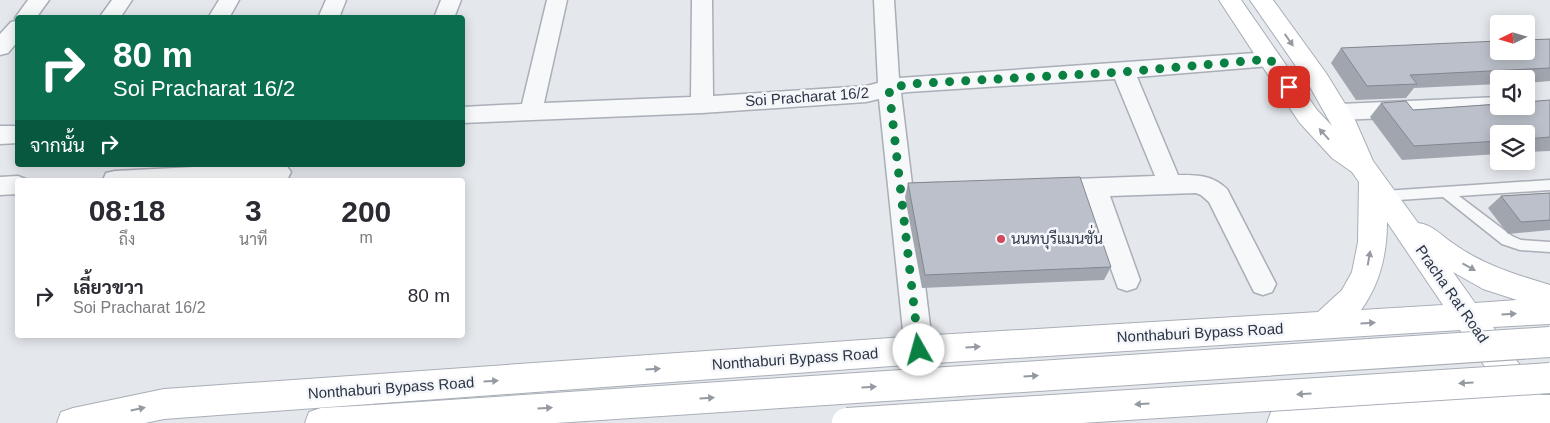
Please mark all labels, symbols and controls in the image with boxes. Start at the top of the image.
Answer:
north arrow [1490,15,1535,60]
map controls [1490,15,1535,170]
one-way arrow [1284,33,1294,47]
icon: right [30,35,95,100]
text: 80 m [113,35,193,74]
pin [1268,66,1310,108]
button: sound [1490,70,1535,115]
icon: arrive [1275,73,1303,101]
text: Soi Pracharat 16/2 [113,76,295,101]
street label: Soi Pracharat 16/2 [744,84,870,109]
button: layers [1490,125,1535,170]
one-way arrow [1318,128,1330,140]
icon: right [95,130,123,158]
text: จากนั้น [30,135,85,156]
text: 08:18 [89,194,165,227]
text: 3 [245,194,262,227]
text: 200 [341,195,391,228]
place label: นนทบุรีแมนชั่น [1011,224,1103,250]
text: m [360,229,373,246]
text: ถึง [119,231,135,248]
text: นาที [239,231,268,248]
marker: นนทบุรีแมนชั่น [995,233,1007,245]
street label: Pracha Rat Road [1412,242,1492,346]
one-way arrow [1365,250,1373,266]
one-way arrow [1462,263,1477,271]
text: เลี้ยวขวา [73,277,144,298]
icon: right [30,282,58,310]
text: 80 m [408,285,450,306]
text: Soi Pracharat 16/2 [73,299,206,316]
one-way arrow [1501,309,1517,317]
one-way arrow [1360,319,1376,327]
street label: Nonthaburi Bypass Road [1116,320,1284,345]
position arrow [892,323,944,375]
one-way arrow [965,343,981,351]
street label: Nonthaburi Bypass Road [711,344,879,373]
one-way arrow [646,365,662,373]
one-way arrow [1024,372,1040,380]
street label: Nonthaburi Bypass Road [307,373,475,402]
one-way arrow [484,376,500,384]
one-way arrow [1458,380,1474,388]
one-way arrow [861,382,877,390]
one-way arrow [1296,390,1312,398]
one-way arrow [699,393,715,401]
one-way arrow [1134,401,1150,409]
one-way arrow [537,404,553,412]
one-way arrow [130,405,146,413]

